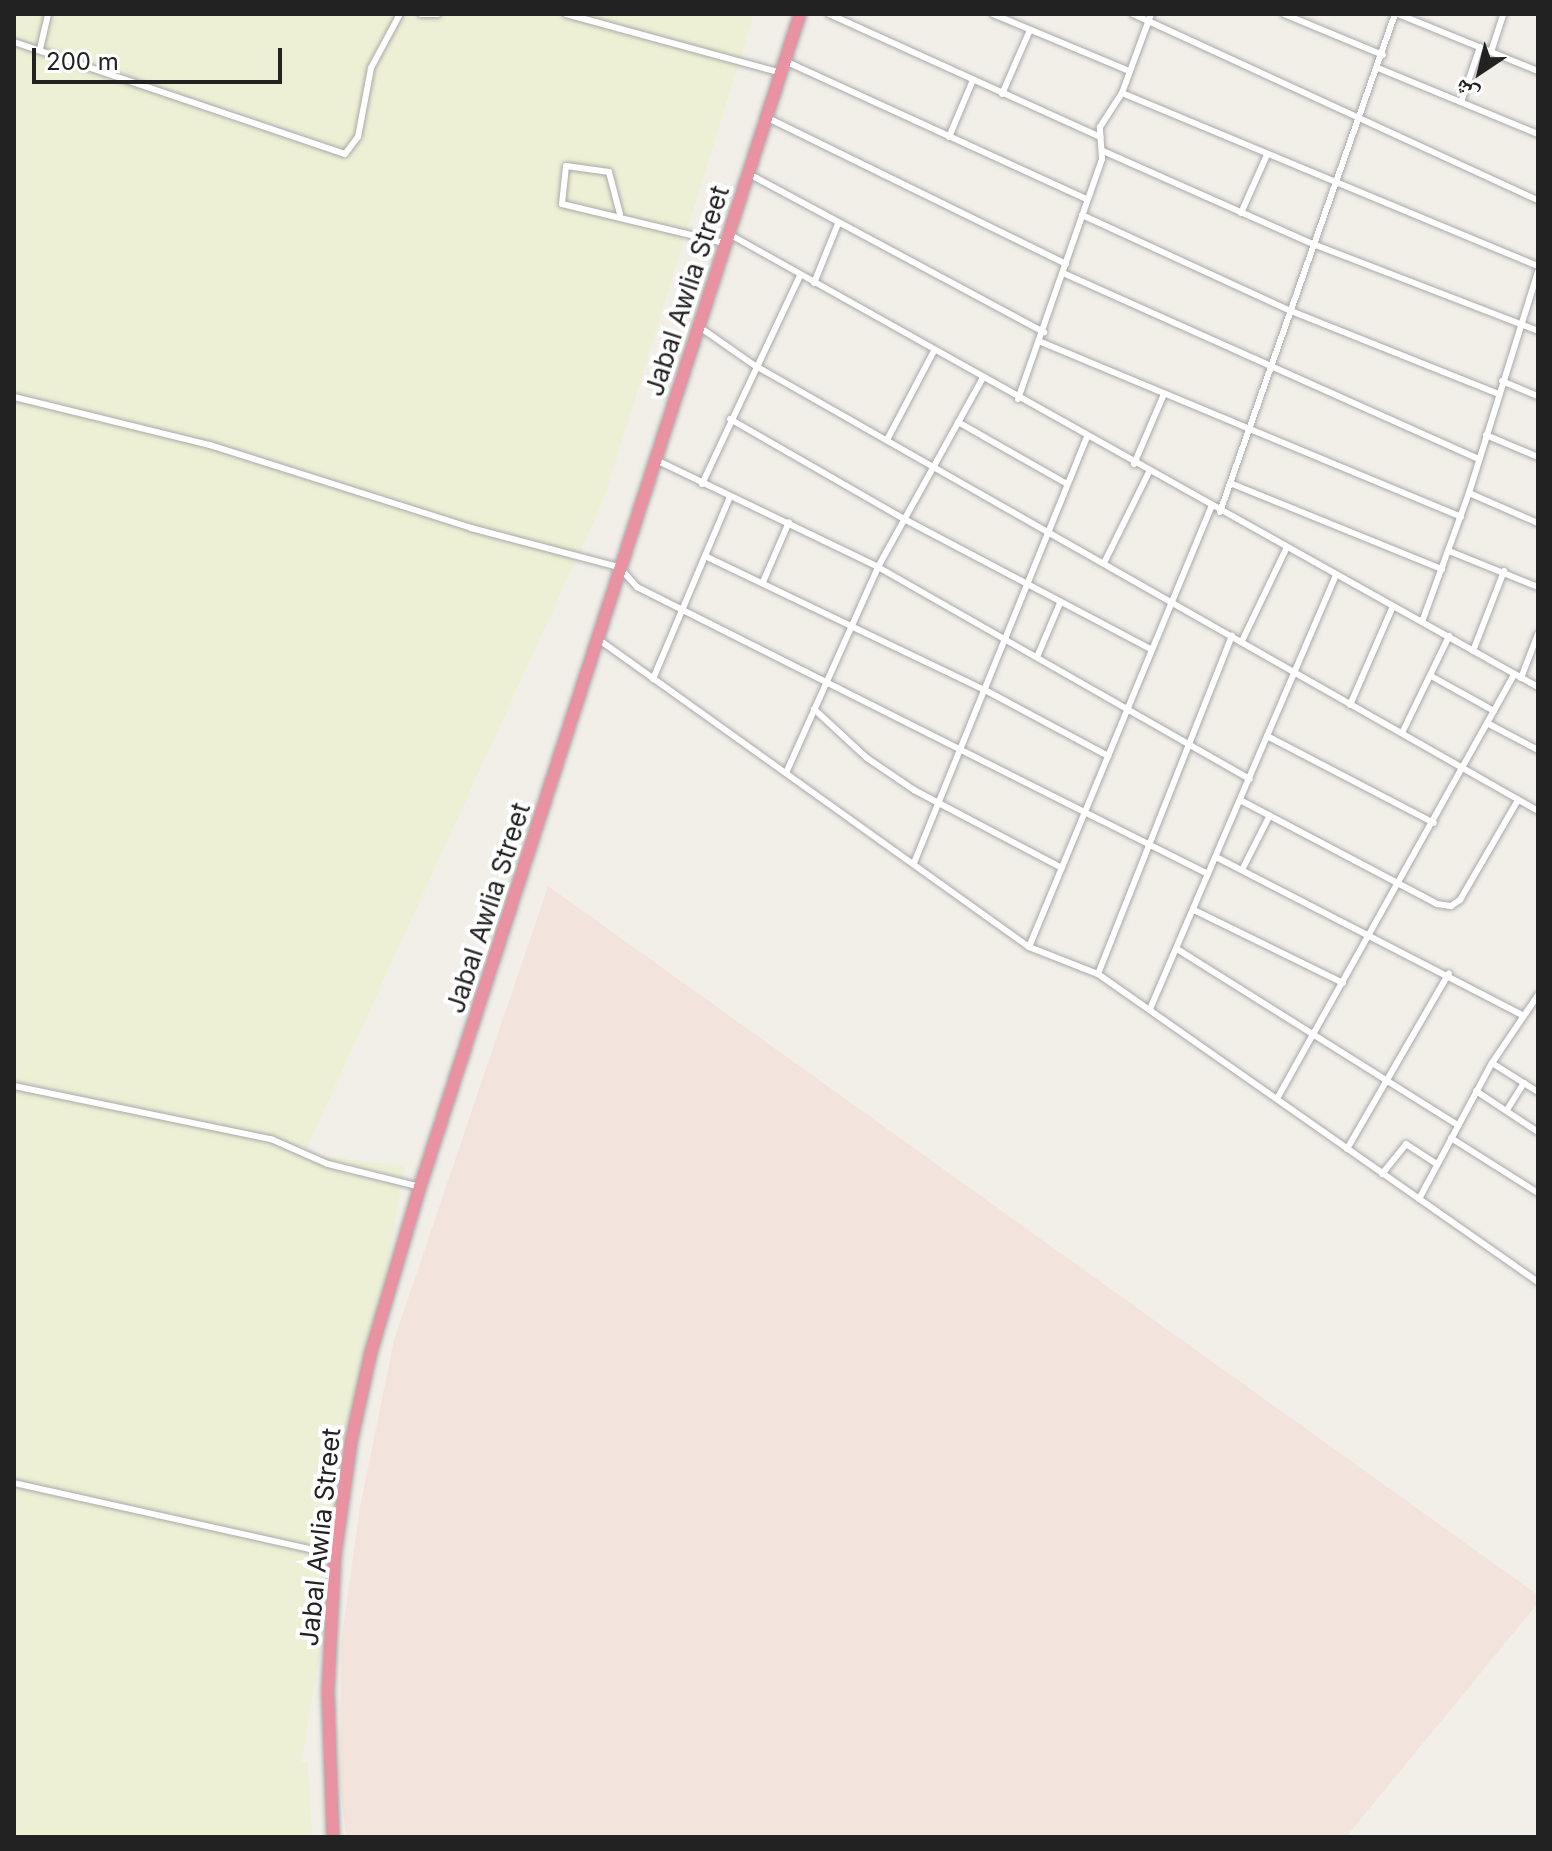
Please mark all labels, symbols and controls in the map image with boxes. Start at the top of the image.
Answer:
scale bar [36,32,286,82]
north arrow [1440,32,1520,112]
text: 200 m [46,47,119,76]
text: ش [1449,74,1483,109]
street label: Jabal Awlia Street [638,182,736,400]
street label: Jabal Awlia Street [439,799,537,1017]
street label: Jabal Awlia Street [293,1426,347,1648]

